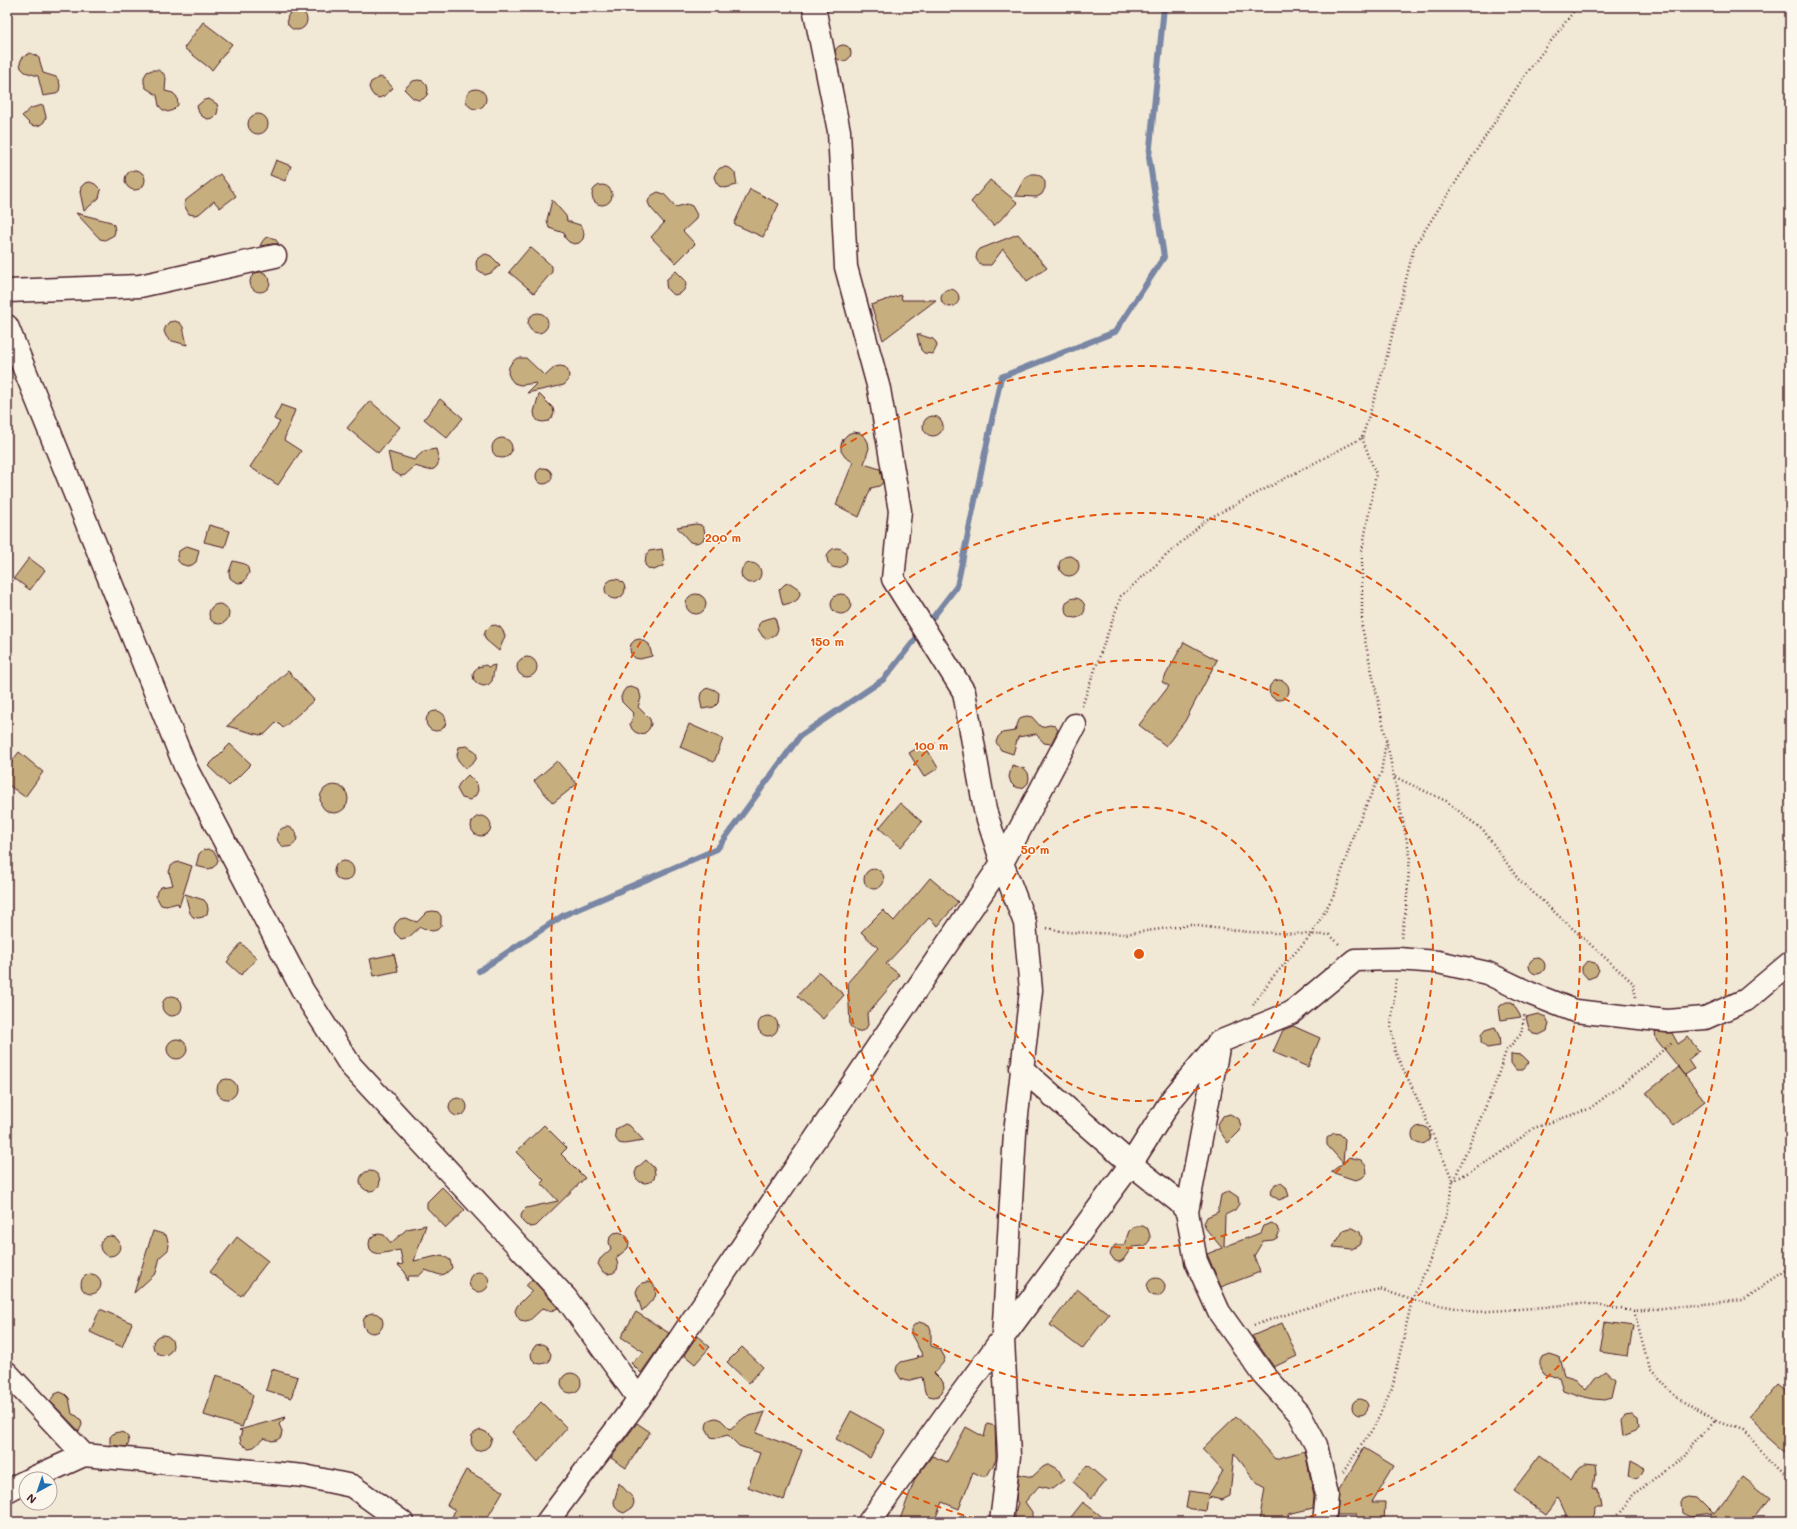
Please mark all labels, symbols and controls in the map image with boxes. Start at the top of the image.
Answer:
text: 200 m [705,529,741,545]
text: 150 m [810,633,844,649]
text: 100 m [914,737,948,753]
text: 50 m [1021,841,1049,857]
centre of rings [1132,947,1146,961]
north arrow [18,1471,58,1511]
text: N [23,1491,39,1507]

